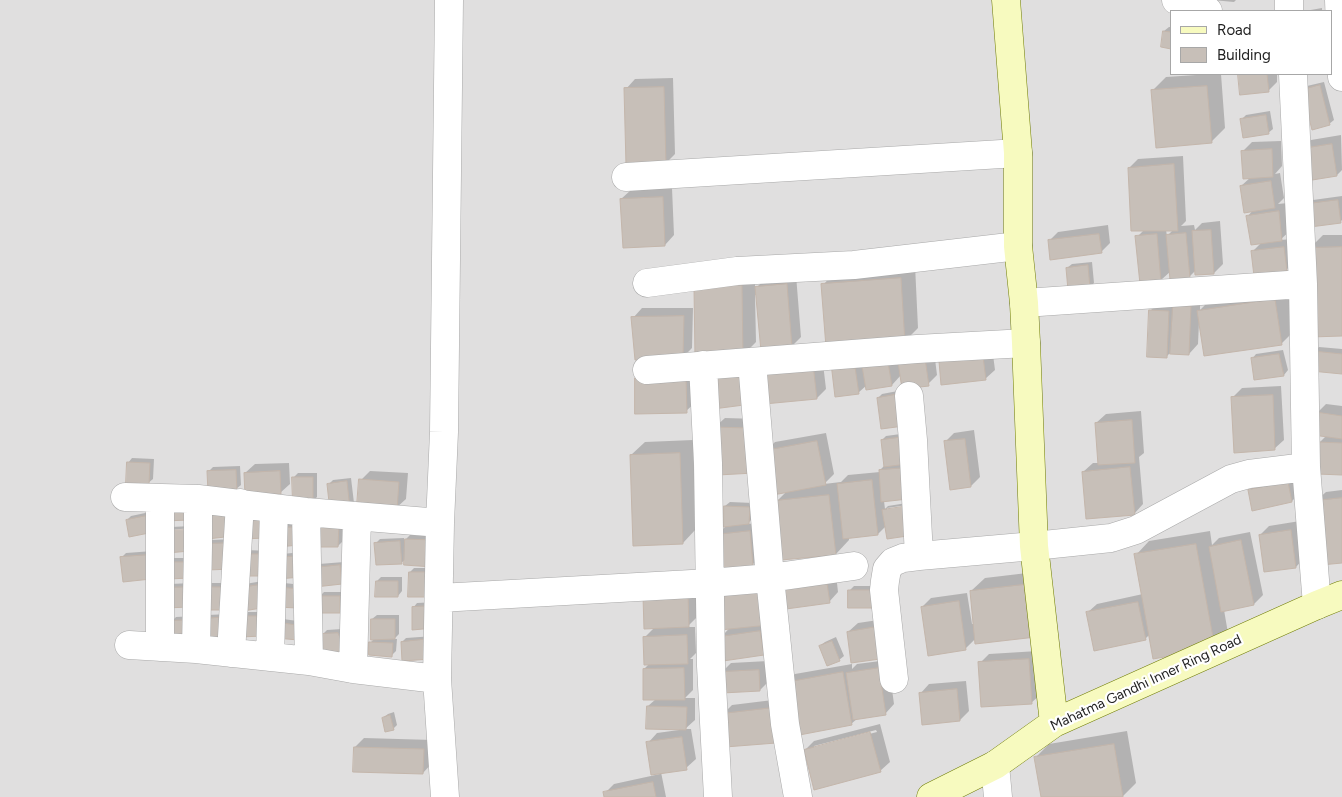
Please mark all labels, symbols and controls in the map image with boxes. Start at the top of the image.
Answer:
legend [1170,10,1332,75]
text: Road [1217,21,1252,39]
text: Building [1217,46,1271,64]
street label: Mahatma Gandhi Inner Ring Road [1048,631,1244,735]

